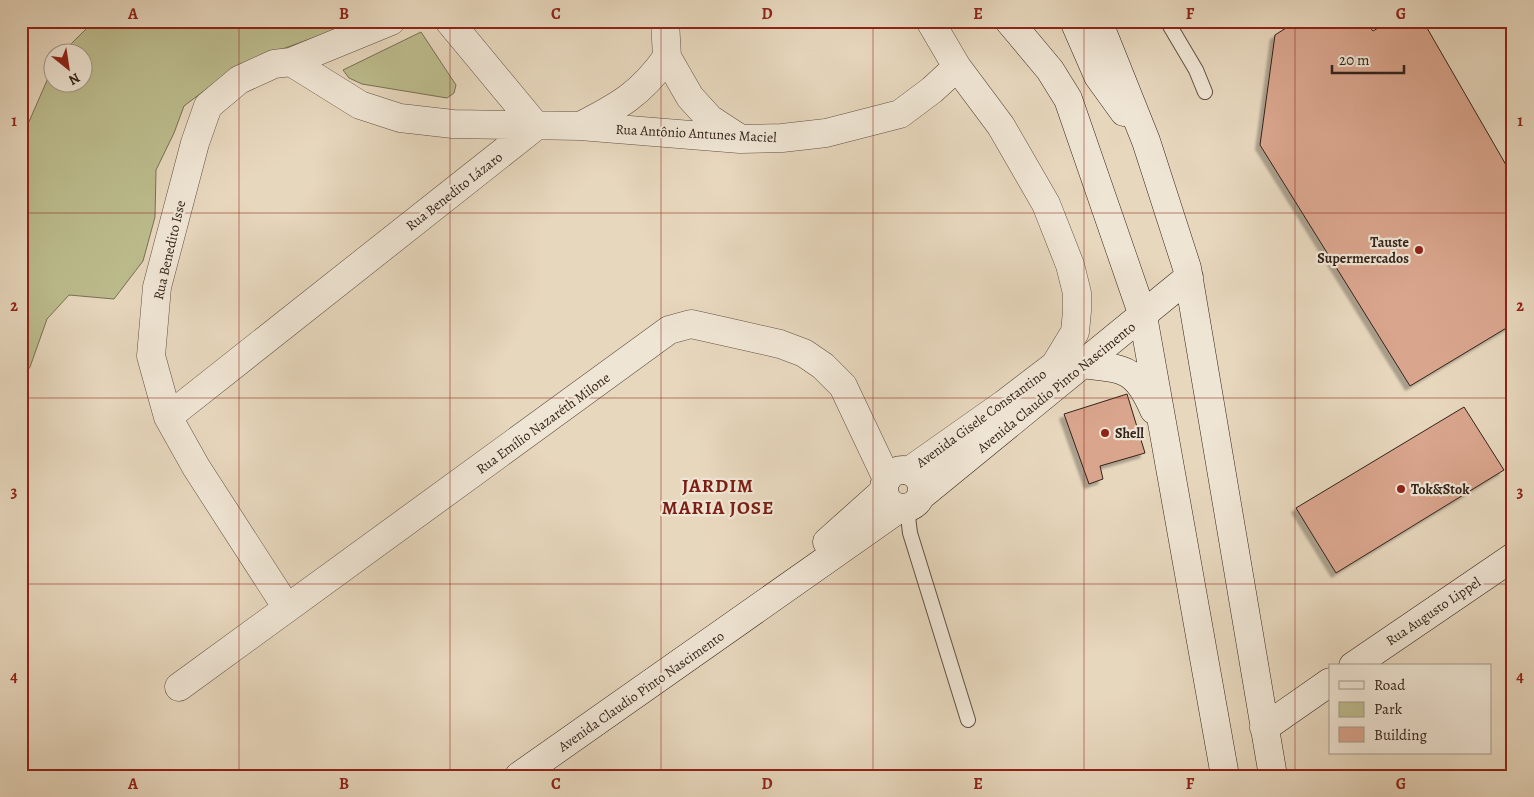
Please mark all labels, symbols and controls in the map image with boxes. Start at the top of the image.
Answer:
text: A [127,3,139,25]
text: B [339,3,349,25]
text: C [551,3,561,25]
text: D [761,3,773,25]
text: E [973,3,983,25]
text: F [1186,3,1195,25]
text: G [1396,3,1406,25]
north arrow [42,42,92,92]
scale bar [1332,42,1404,74]
text: 20 m [1339,50,1370,70]
text: N [65,68,83,90]
text: 1 [11,110,17,132]
text: 1 [1517,110,1523,132]
street label: Rua Antônio Antunes Maciel [615,120,778,147]
street label: Rua Benedito Lázaro [402,148,507,235]
street label: Rua Benedito Isse [149,198,190,302]
place label: Tauste Supermercados [1317,233,1410,268]
marker: Tauste Supermercados [1413,244,1425,256]
text: 2 [10,295,18,317]
text: 2 [1516,295,1524,317]
street label: Avenida Claudio Pinto Nascimento [972,317,1140,458]
street label: Avenida Gisele Constantino [911,365,1050,473]
street label: Rua Emílio Nazaréth Milone [473,368,614,478]
place label: Shell [1115,424,1144,443]
marker: Shell [1099,427,1111,439]
district label: JARDIM MARIA JOSE [662,473,774,521]
place label: Tok&Stok [1411,480,1470,499]
text: 3 [11,481,18,503]
text: 3 [1517,481,1524,503]
marker: Tok&Stok [1395,483,1407,495]
street label: Rua Augusto Lippel [1382,572,1485,650]
street label: Avenida Claudio Pinto Nascimento [554,627,728,757]
legend [1329,664,1492,754]
text: 4 [10,666,18,688]
text: 4 [1516,666,1524,688]
text: Road [1374,675,1406,695]
text: Park [1374,699,1403,719]
text: Building [1374,725,1427,745]
text: A [127,773,139,795]
text: B [339,773,349,795]
text: C [551,773,561,795]
text: D [761,773,773,795]
text: E [973,773,983,795]
text: F [1186,773,1195,795]
text: G [1396,773,1406,795]

